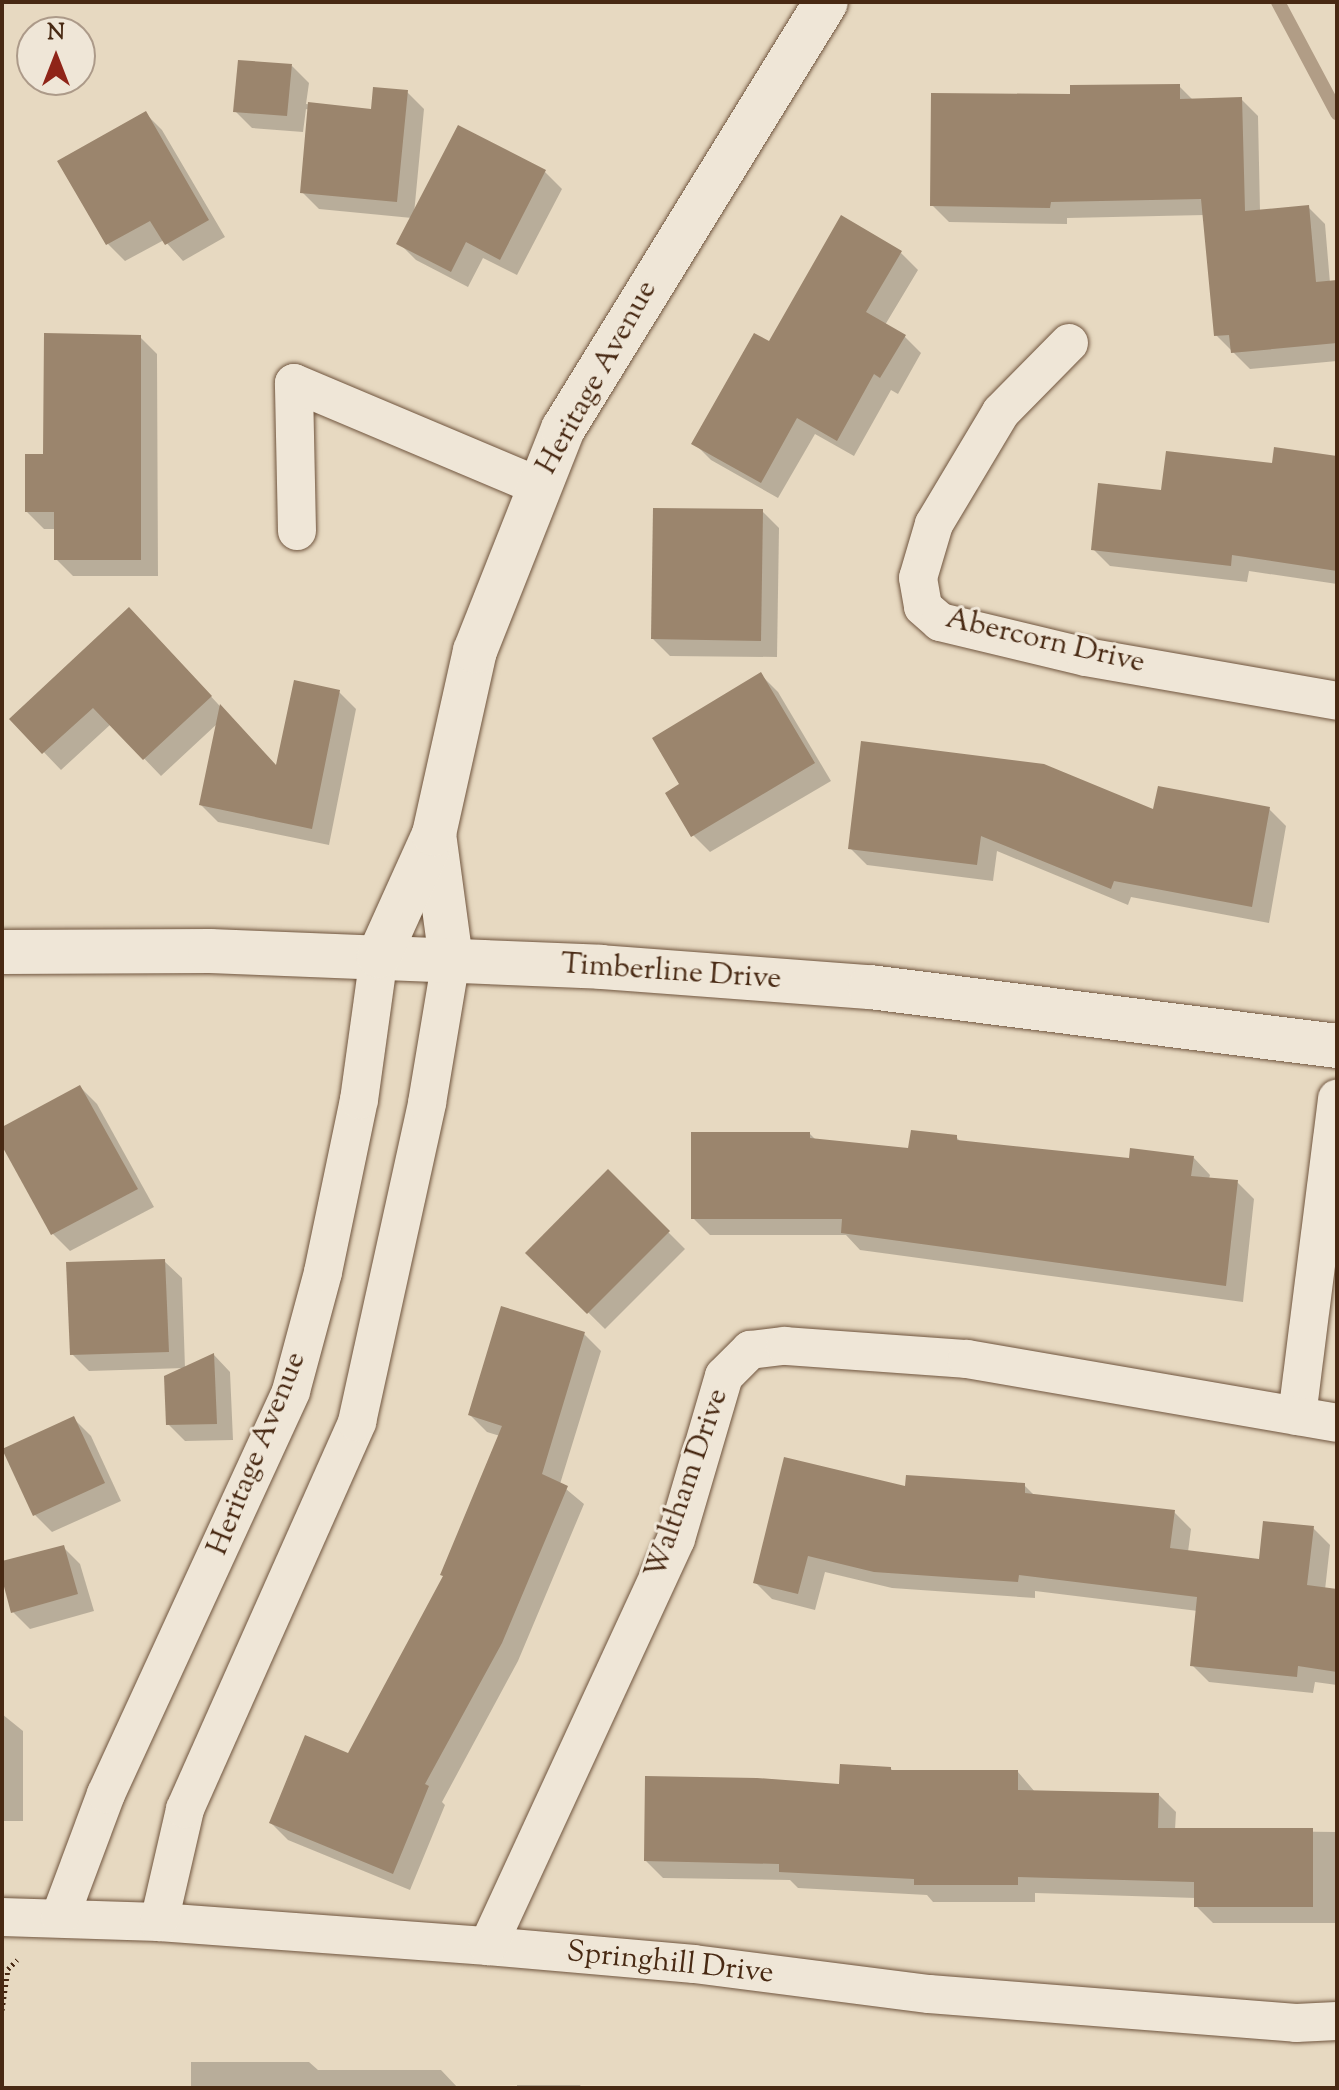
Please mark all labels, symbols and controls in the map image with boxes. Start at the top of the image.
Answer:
north arrow [16,16,96,96]
text: N [47,18,65,50]
street label: Heritage Avenue [530,275,666,481]
street label: Abercorn Drive [942,602,1148,682]
street label: Timberline Drive [560,947,782,999]
street label: Heritage Avenue [201,1347,315,1561]
street label: Waltham Drive [639,1384,737,1584]
street label: Springhill Drive [565,1935,775,1993]

